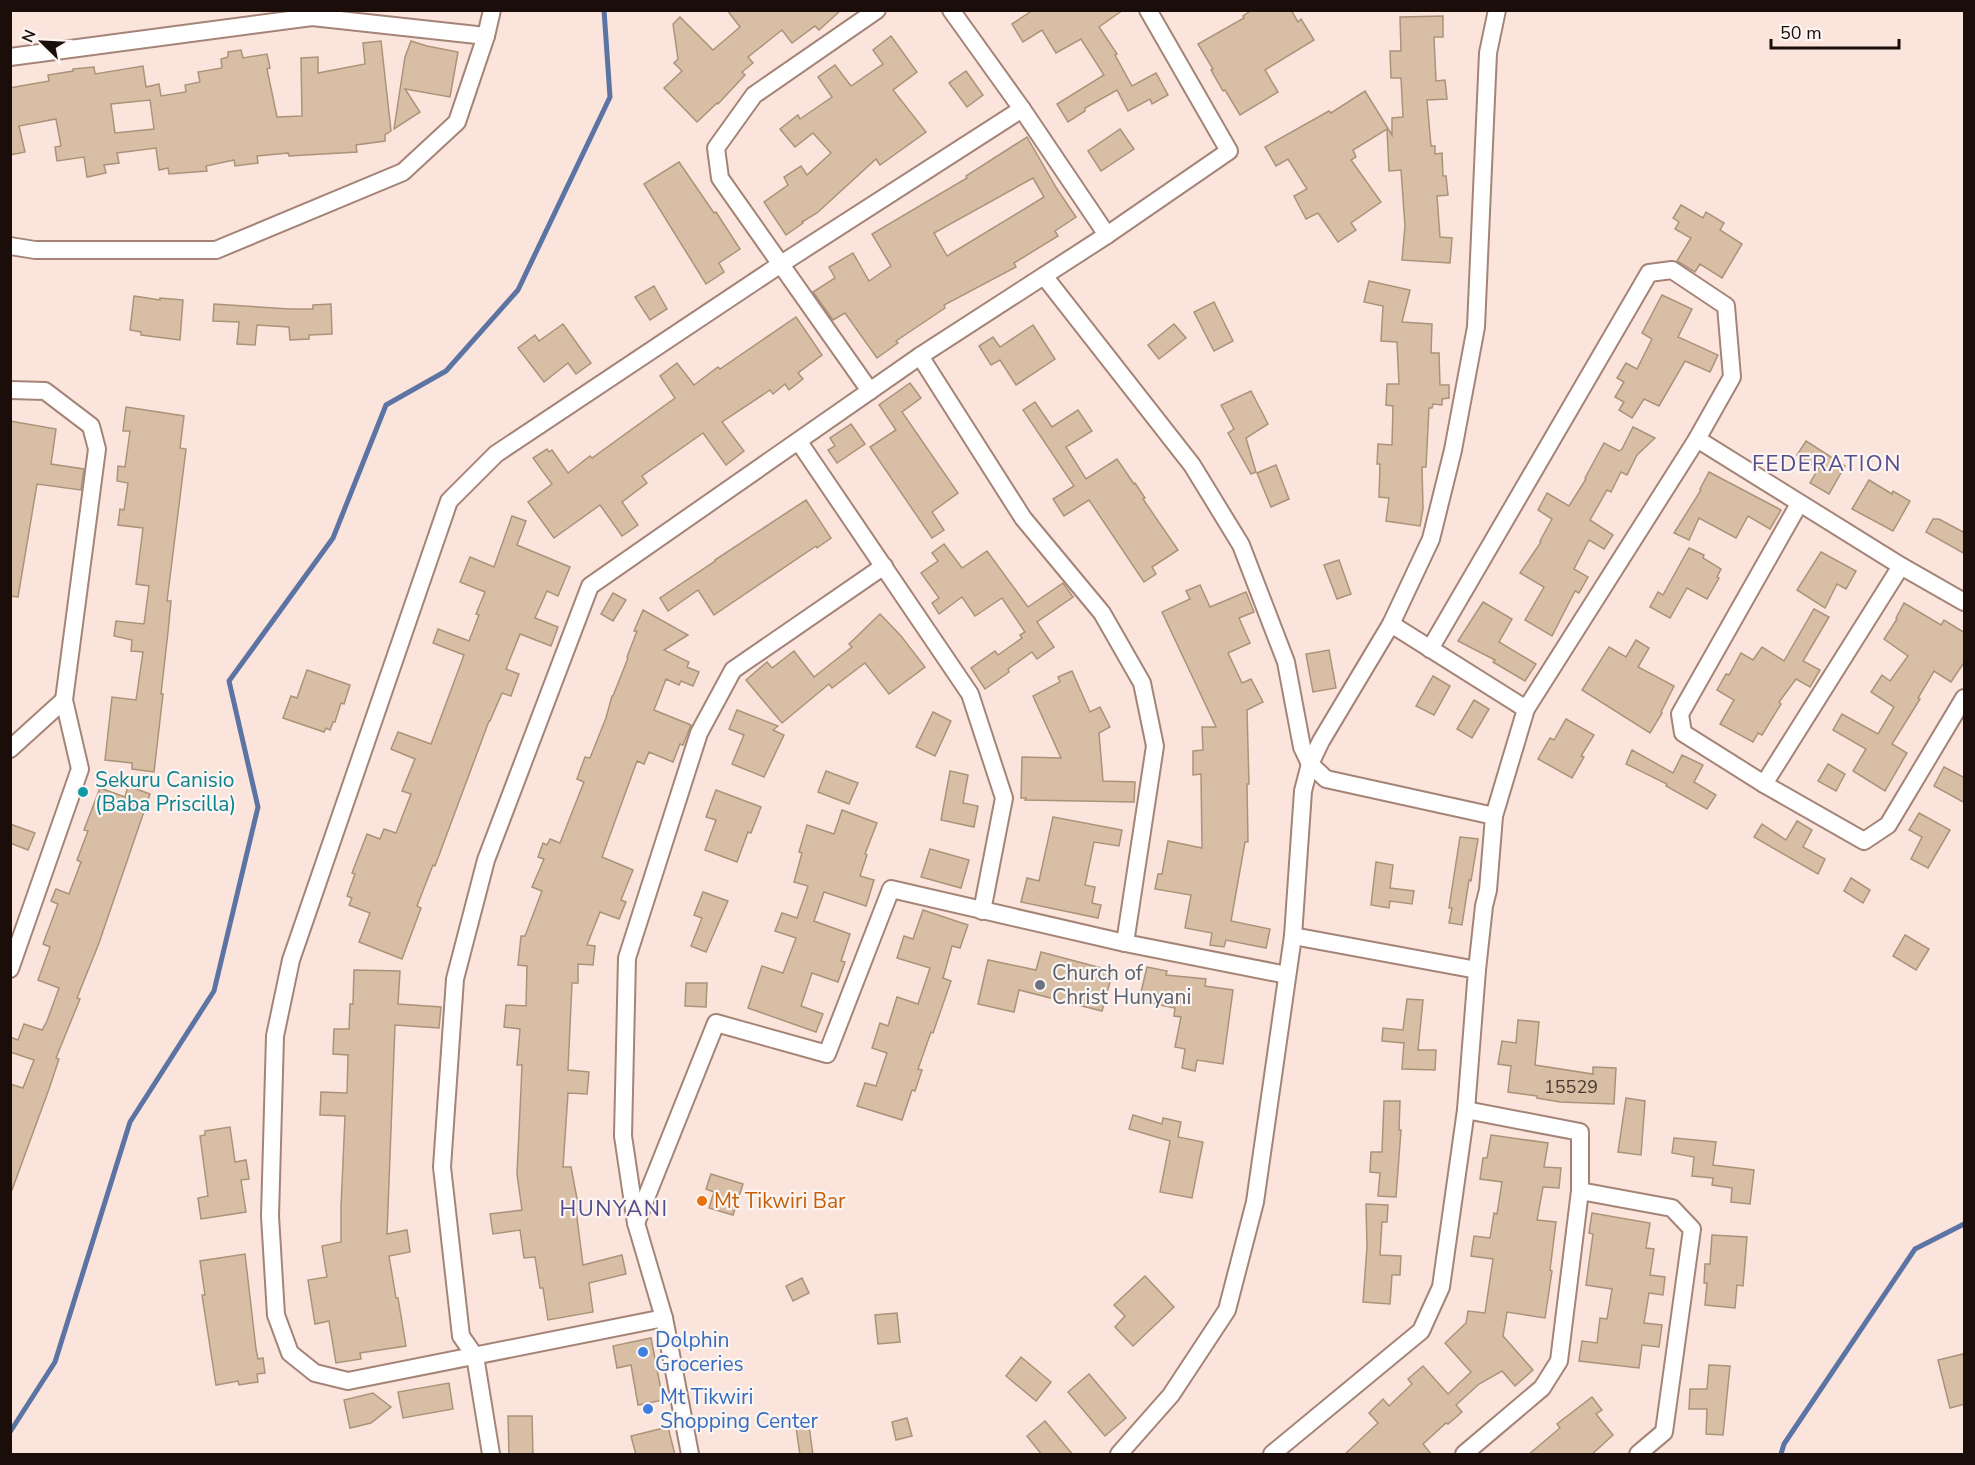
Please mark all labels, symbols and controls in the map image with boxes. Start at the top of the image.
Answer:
north arrow [12,12,72,72]
scale bar [1771,12,1898,50]
text: 50 m [1780,21,1822,45]
text: N [17,26,42,46]
district label: FEDERATION [1752,449,1902,479]
place label: Sekuru Canisio (Baba Priscilla) [95,766,236,818]
marker: Sekuru Canisio (Baba Priscilla) [76,785,90,799]
place label: Church of Christ Hunyani [1052,959,1191,1011]
marker: Church of Christ Hunyani [1033,978,1047,992]
house number: 15529 [1544,1075,1598,1099]
place label: Mt Tikwiri Bar [714,1187,846,1215]
district label: HUNYANI [559,1194,669,1224]
marker: Mt Tikwiri Bar [695,1194,709,1208]
place label: Dolphin Groceries [655,1326,744,1378]
marker: Dolphin Groceries [636,1345,650,1359]
place label: Mt Tikwiri Shopping Center [660,1383,818,1435]
marker: Mt Tikwiri Shopping Center [641,1402,655,1416]

